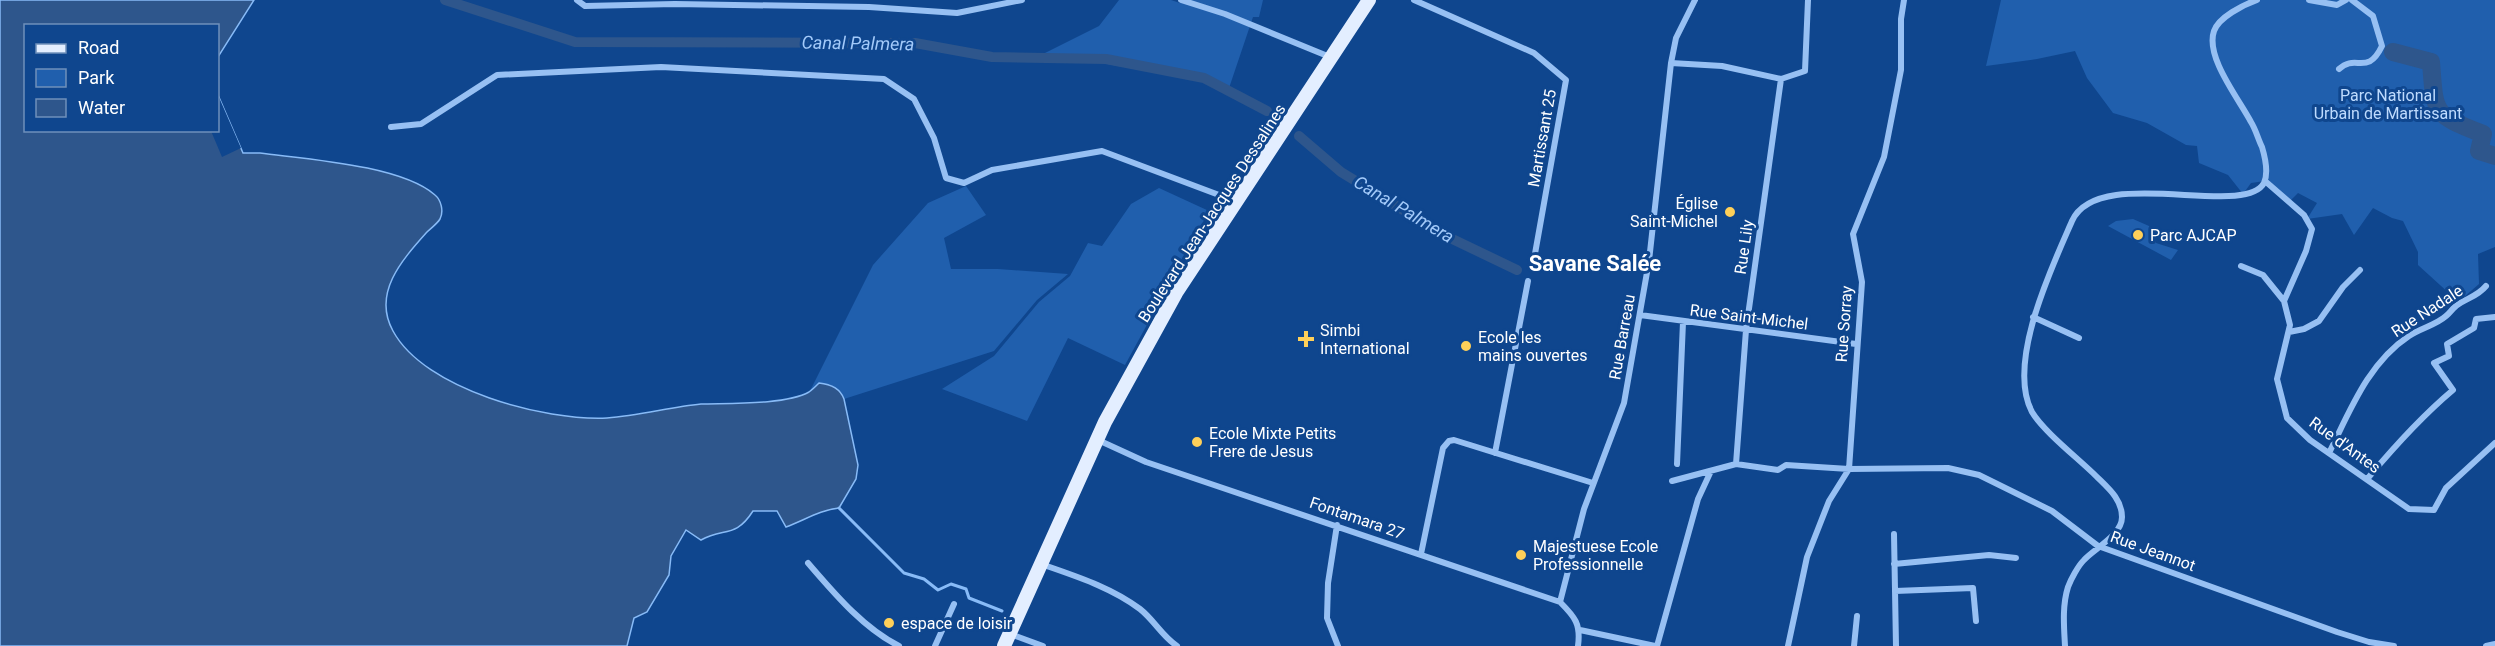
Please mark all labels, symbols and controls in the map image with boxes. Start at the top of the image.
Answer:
legend [24,24,219,132]
water label: Canal Palmera [801,32,915,54]
text: Road [78,37,119,58]
text: Park [78,67,115,88]
park label: Parc National Urbain de Martissant [2314,86,2462,123]
street label: Martissant 25 [1524,88,1560,188]
text: Water [78,97,125,118]
street label: Boulevard Jean-Jacques Dessalines [1134,100,1290,326]
water label: Canal Palmera [1350,171,1458,247]
place label: Église Saint-Michel [1630,194,1718,231]
marker: Église Saint-Michel [1723,205,1737,219]
street label: Rue Lily [1731,218,1757,276]
place label: Parc AJCAP [2150,226,2237,245]
marker: Parc AJCAP [2131,228,2145,242]
district label: Savane Salée [1529,251,1661,276]
street label: Rue Nadale [2388,281,2466,341]
street label: Rue Sorray [1832,285,1856,363]
street label: Rue Barreau [1605,293,1639,381]
street label: Rue Saint-Michel [1689,300,1809,334]
place label: Simbi International [1320,321,1410,358]
place label: Ecole les mains ouvertes [1478,328,1588,365]
marker: Simbi International [1297,330,1315,348]
marker: Ecole les mains ouvertes [1459,339,1473,353]
street label: Rue d'Antes [2306,413,2384,477]
place label: Ecole Mixte Petits Frere de Jesus [1209,424,1336,461]
marker: Ecole Mixte Petits Frere de Jesus [1190,435,1204,449]
street label: Fontamara 27 [1307,493,1407,543]
street label: Rue Jeannot [2108,527,2198,575]
place label: Majestuese Ecole Professionnelle [1533,537,1658,574]
marker: Majestuese Ecole Professionnelle [1514,548,1528,562]
place label: espace de loisir [901,614,1013,633]
marker: espace de loisir [882,616,896,630]

